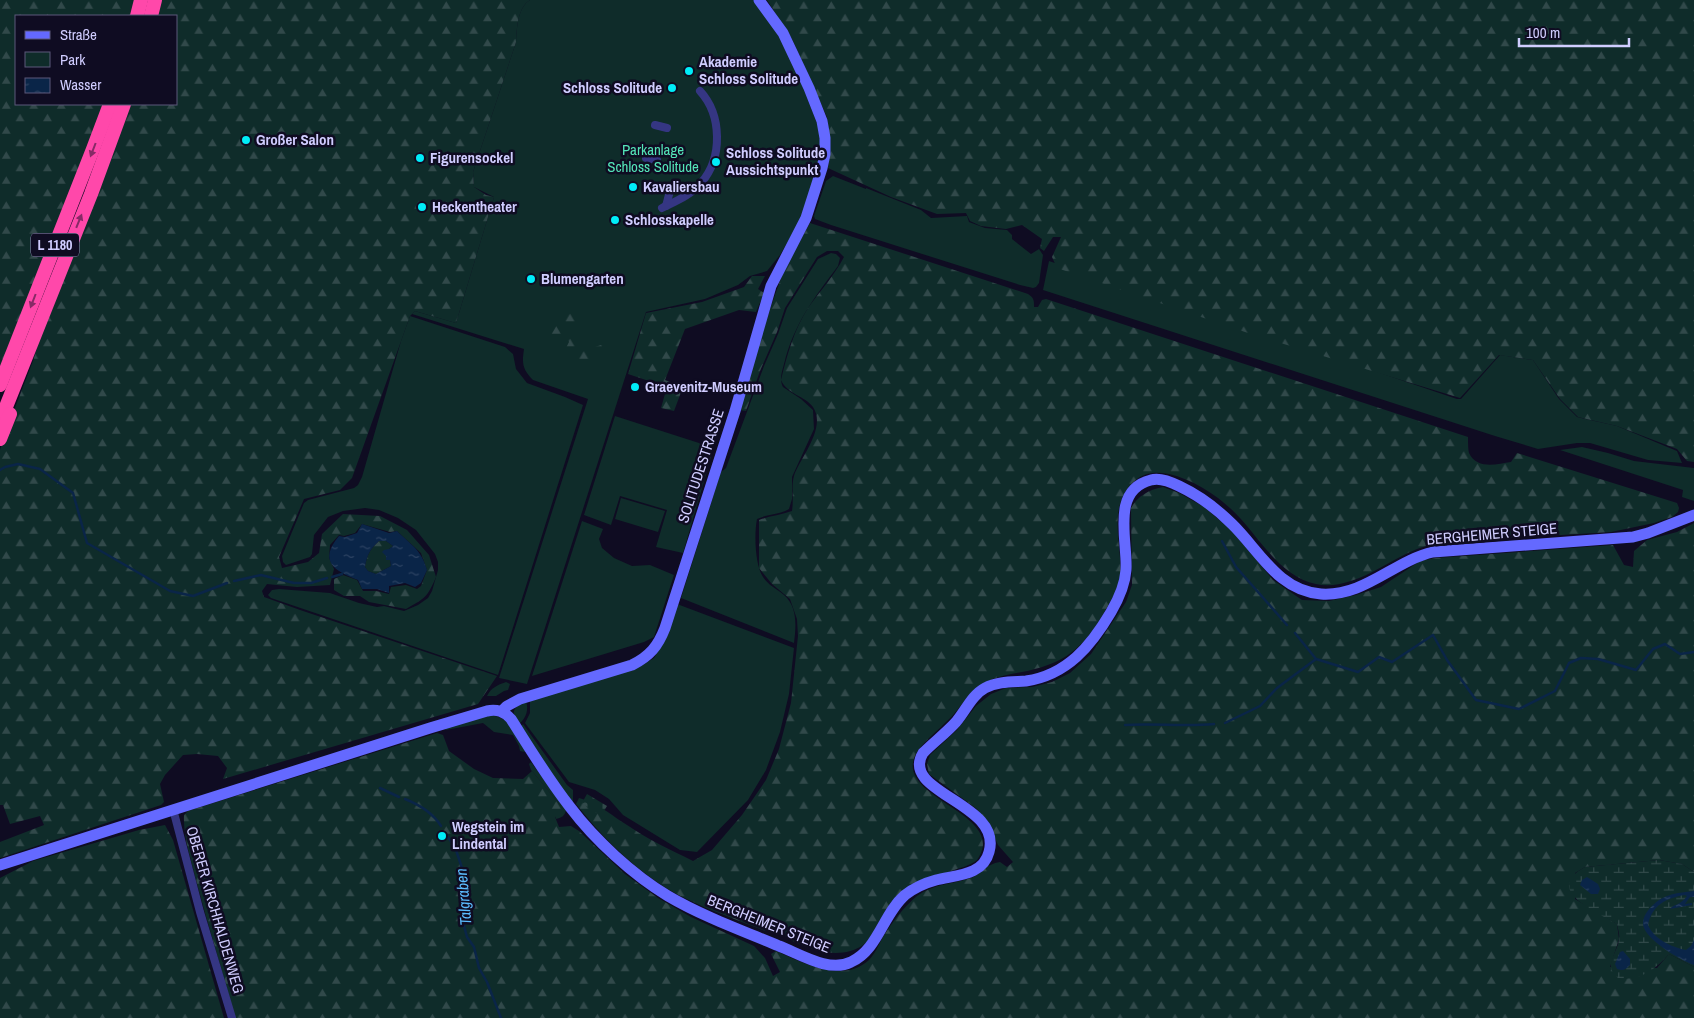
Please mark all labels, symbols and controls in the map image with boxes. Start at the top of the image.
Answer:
legend [15,15,178,105]
scale bar [1519,15,1629,47]
text: 100 m [1526,22,1560,43]
text: Straße [60,24,97,45]
text: Park [60,49,86,70]
place label: Akademie Schloss Solitude [699,51,798,89]
marker: Akademie Schloss Solitude [683,65,695,77]
text: Wasser [60,74,101,95]
place label: Schloss Solitude [563,77,662,98]
marker: Schloss Solitude [666,82,678,94]
place label: Großer Salon [256,129,334,150]
marker: Großer Salon [240,134,252,146]
park label: Parkanlage Schloss Solitude [607,139,699,177]
one-way arrow [89,142,96,157]
place label: Schloss Solitude Aussichtspunkt [726,142,825,180]
place label: Figurensockel [430,147,513,168]
marker: Figurensockel [414,152,426,164]
marker: Schloss Solitude Aussichtspunkt [710,156,722,168]
place label: Kavaliersbau [643,176,720,197]
marker: Kavaliersbau [627,181,639,193]
place label: Heckentheater [432,196,517,217]
marker: Heckentheater [416,201,428,213]
place label: Schlosskapelle [625,209,714,230]
one-way arrow [76,214,84,228]
marker: Schlosskapelle [609,214,621,226]
road number: L 1180 [31,234,79,256]
place label: Blumengarten [541,268,624,289]
marker: Blumengarten [525,273,537,285]
one-way arrow [29,293,36,308]
place label: Graevenitz-Museum [645,376,762,397]
marker: Graevenitz-Museum [629,381,641,393]
street label: SOLITUDESTRASSE [672,406,729,526]
street label: BERGHEIMER STEIGE [1426,517,1558,550]
place label: Wegstein im Lindental [452,816,524,854]
street label: OBERER KIRCHHALDENWEG [182,824,249,996]
marker: Wegstein im Lindental [436,830,448,842]
water label: Talgraben [450,868,476,926]
street label: BERGHEIMER STEIGE [704,889,834,958]

